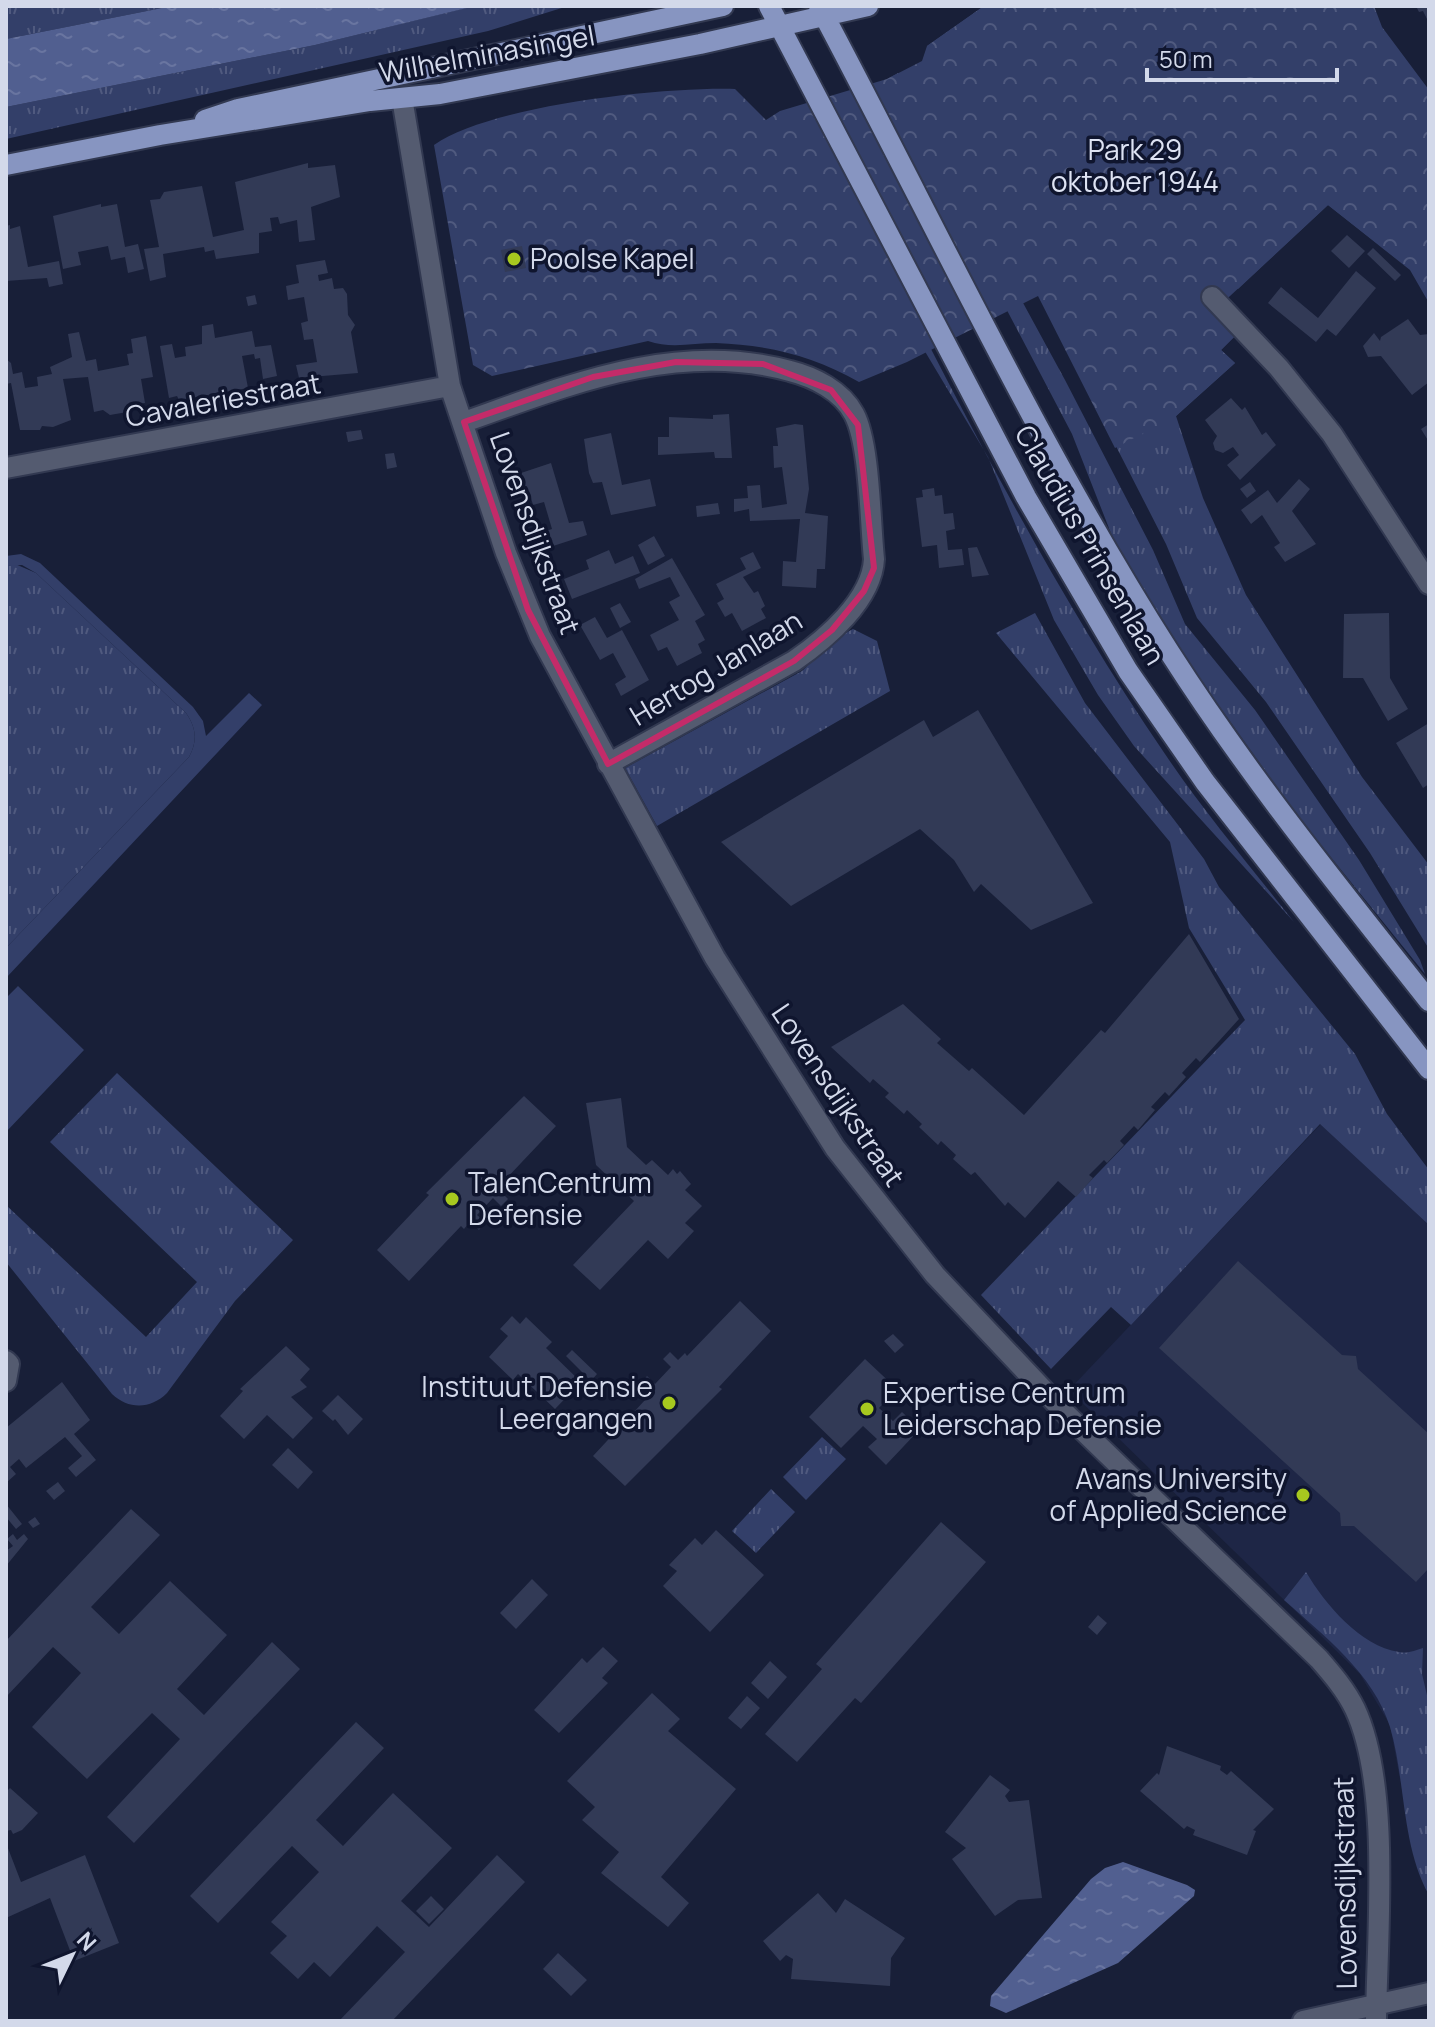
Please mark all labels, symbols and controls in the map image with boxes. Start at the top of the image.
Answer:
street label: Wilhelminasingel [376,15,598,91]
scale bar [1147,32,1337,82]
text: 50 m [1159,42,1213,75]
park label: Park 29 oktober 1944 [1051,130,1219,200]
place label: Poolse Kapel [530,239,695,277]
marker: Poolse Kapel [505,250,523,268]
street label: Cavaleriestraat [122,363,323,435]
street label: Claudius Prinsenlaan [1007,418,1175,671]
street label: Lovensdijkstraat [482,426,590,639]
street label: Hertog Janlaan [622,601,809,734]
street label: Lovensdijkstraat [764,996,914,1193]
place label: TalenCentrum Defensie [468,1163,652,1233]
marker: TalenCentrum Defensie [443,1190,461,1208]
place label: Instituut Defensie Leergangen [421,1367,653,1437]
place label: Expertise Centrum Leiderschap Defensie [883,1373,1162,1443]
marker: Instituut Defensie Leergangen [660,1394,678,1412]
marker: Expertise Centrum Leiderschap Defensie [858,1400,876,1418]
place label: Avans University of Applied Science [1050,1459,1287,1529]
marker: Avans University of Applied Science [1294,1486,1312,1504]
street label: Lovensdijkstraat [1323,1776,1365,1990]
north arrow [32,1915,112,1995]
text: N [70,1925,103,1957]

